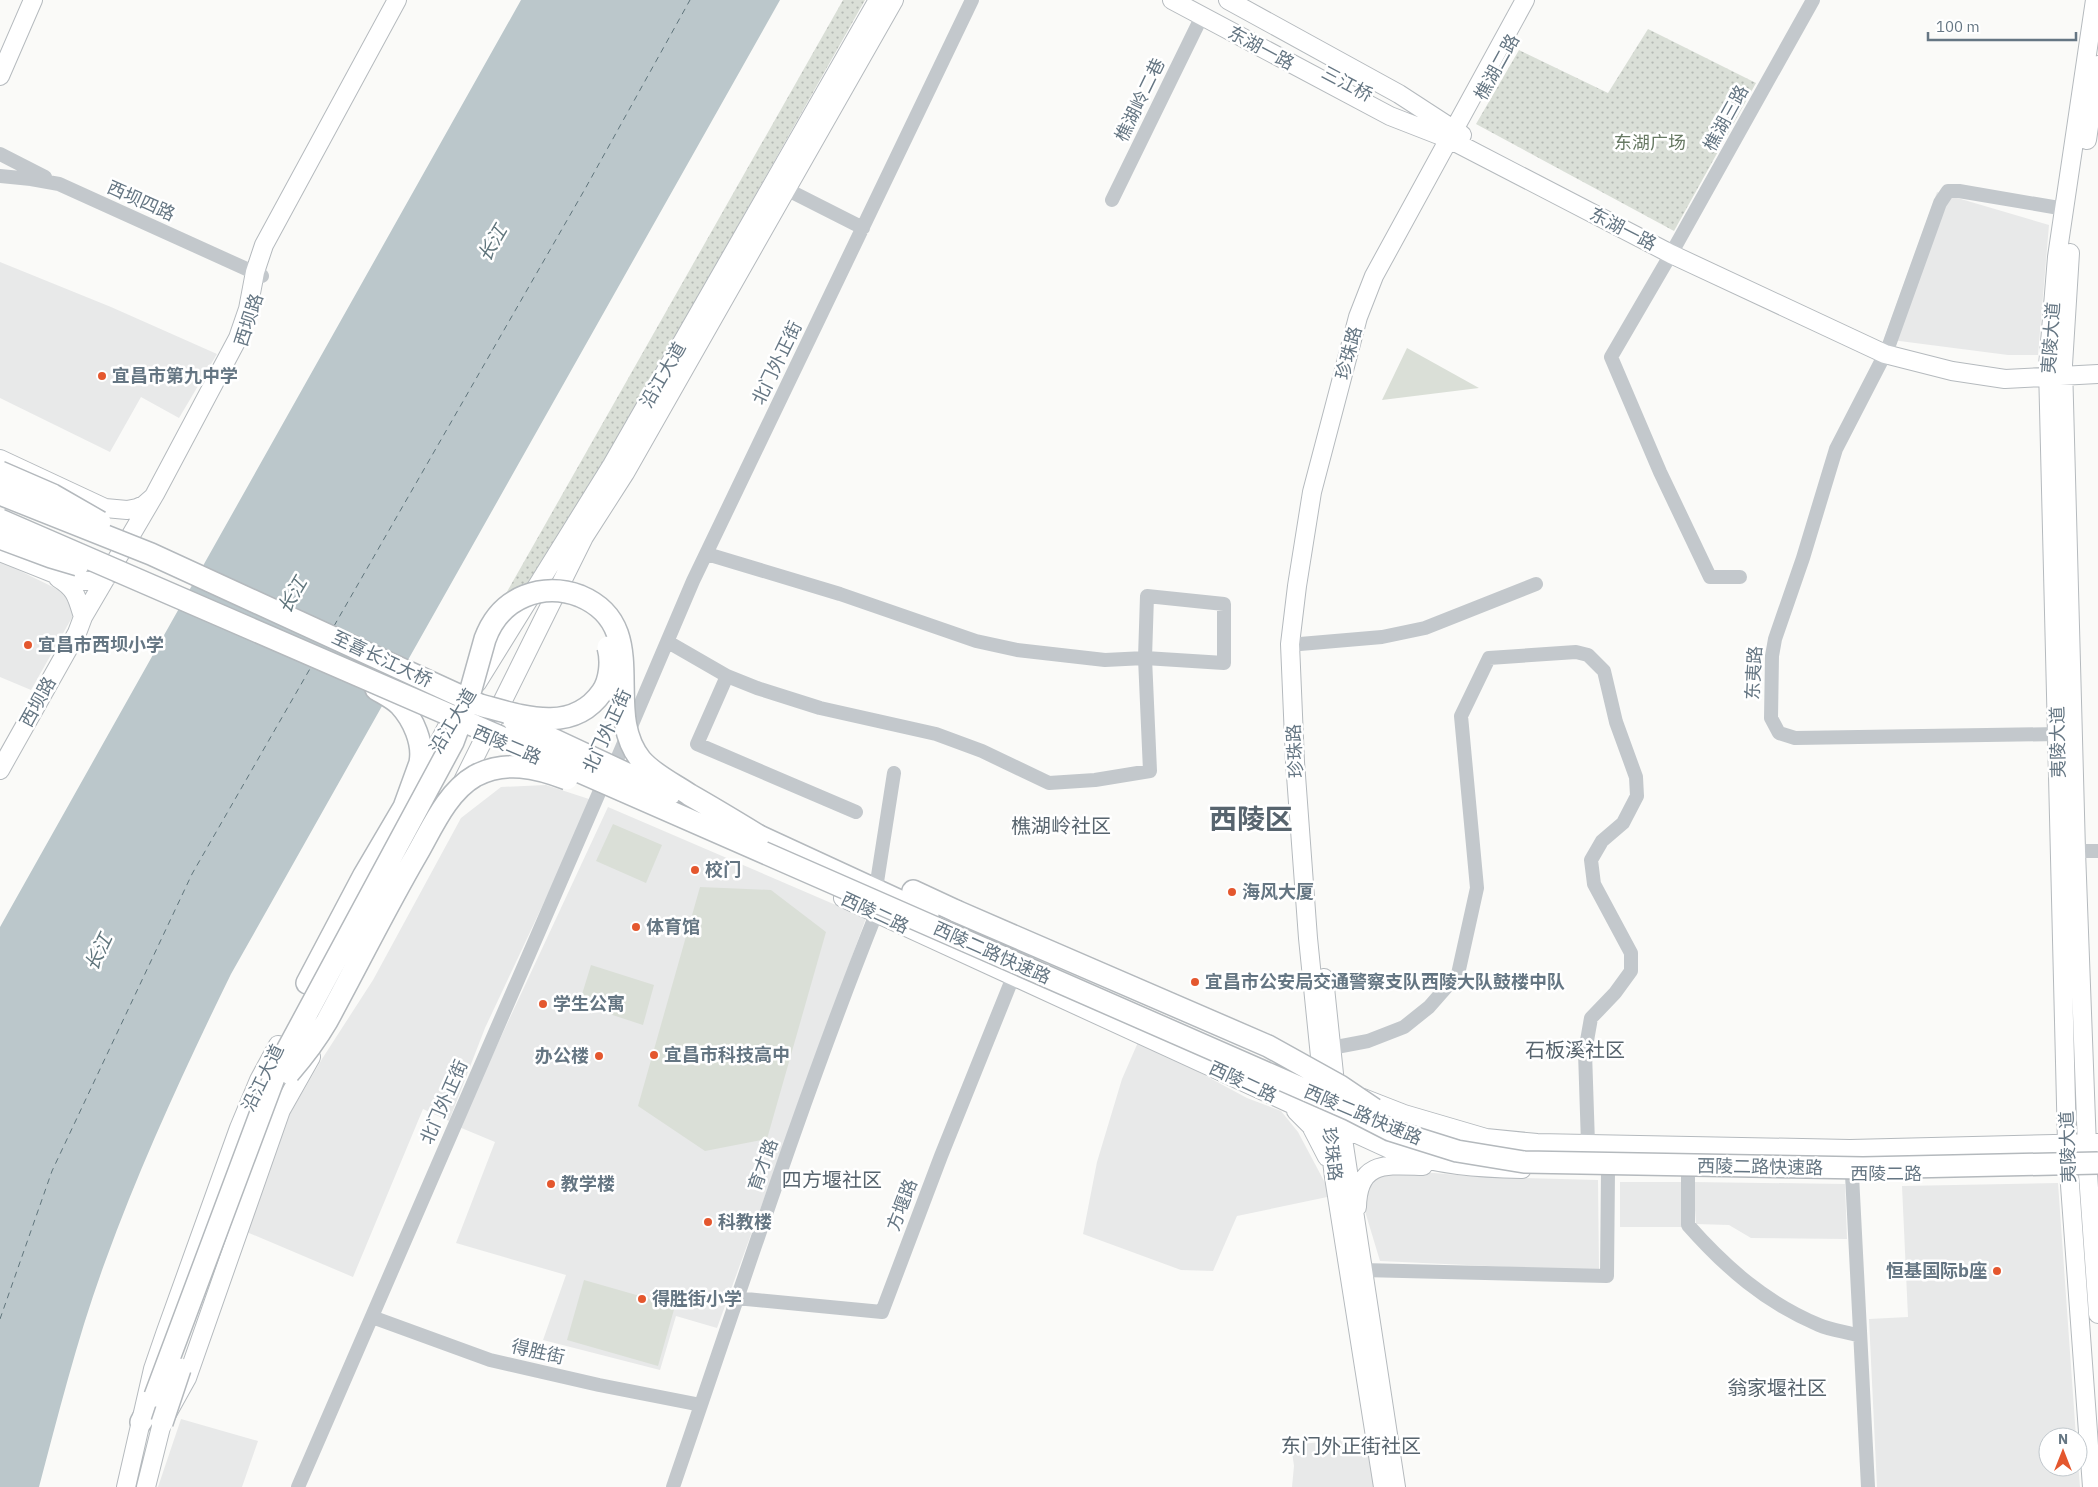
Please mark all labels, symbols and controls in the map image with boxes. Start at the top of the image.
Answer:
scale bar [1928,10,2076,42]
text: 100 m [1936,17,1980,36]
street label: 东湖一路 [1224,21,1298,75]
street label: 樵湖二路 [1469,30,1524,104]
street label: 樵湖岭二巷 [1109,54,1170,145]
street label: 三江桥 [1318,61,1376,106]
street label: 樵湖三路 [1698,81,1753,155]
park label: 东湖广场 [1614,131,1686,154]
street label: 西坝四路 [104,175,179,226]
street label: 东湖一路 [1586,202,1661,255]
water label: 长江 [472,219,513,265]
street label: 西坝路 [229,291,268,349]
street label: 夷陵大道 [2037,301,2064,375]
street label: 北门外正街 [746,317,807,408]
street label: 珍珠路 [1330,324,1367,382]
street label: 沿江大道 [635,338,691,412]
place label: 宜昌市第九中学 [112,364,238,387]
marker: 宜昌市第九中学 [96,370,108,382]
water label: 长江 [272,571,313,617]
street label: 至喜长江大桥 [328,625,436,692]
place label: 宜昌市西坝小学 [38,633,164,656]
marker: 宜昌市西坝小学 [22,639,34,651]
street label: 东夷路 [1741,645,1766,701]
street label: 西坝路 [14,673,61,731]
street label: 沿江大道 [424,684,481,758]
street label: 北门外正街 [577,685,636,776]
street label: 夷陵大道 [2045,706,2070,778]
street label: 西陵二路 [470,720,545,769]
street label: 珍珠路 [1282,723,1307,779]
district label: 西陵区 [1209,800,1293,837]
district label: 樵湖岭社区 [1011,812,1111,839]
place label: 校门 [705,858,741,881]
marker: 校门 [689,864,701,876]
place label: 海风大厦 [1242,880,1314,903]
marker: 海风大厦 [1226,886,1238,898]
street label: 西陵二路 [838,887,913,938]
place label: 体育馆 [646,915,700,938]
street label: 西陵二路快速路 [930,916,1054,989]
marker: 体育馆 [630,921,642,933]
water label: 长江 [79,928,118,974]
place label: 宜昌市公安局交通警察支队西陵大队鼓楼中队 [1205,970,1565,993]
marker: 宜昌市公安局交通警察支队西陵大队鼓楼中队 [1189,976,1201,988]
place label: 学生公寓 [553,992,625,1015]
marker: 学生公寓 [537,998,549,1010]
district label: 石板溪社区 [1525,1036,1625,1063]
street label: 沿江大道 [236,1040,289,1115]
place label: 宜昌市科技高中 [664,1043,790,1066]
place label: 办公楼 [535,1044,589,1067]
marker: 宜昌市科技高中 [648,1049,660,1061]
marker: 办公楼 [593,1050,605,1062]
street label: 北门外正街 [415,1056,472,1148]
street label: 西陵二路 [1206,1056,1281,1107]
street label: 西陵二路快速路 [1301,1079,1426,1150]
street label: 夷陵大道 [2055,1111,2080,1183]
street label: 珍珠路 [1318,1126,1347,1182]
street label: 育才路 [742,1136,783,1194]
street label: 西陵二路快速路 [1697,1154,1823,1179]
street label: 西陵二路 [1850,1162,1922,1185]
district label: 四方堰社区 [782,1166,882,1193]
place label: 教学楼 [561,1172,615,1195]
street label: 方堰路 [881,1175,922,1234]
marker: 教学楼 [545,1178,557,1190]
place label: 科教楼 [718,1210,772,1233]
marker: 科教楼 [702,1216,714,1228]
place label: 恒基国际b座 [1886,1259,1987,1282]
marker: 恒基国际b座 [1991,1265,2003,1277]
place label: 得胜街小学 [652,1287,742,1310]
marker: 得胜街小学 [636,1293,648,1305]
street label: 得胜街 [509,1334,567,1369]
district label: 翁家堰社区 [1727,1374,1827,1401]
north arrow [2038,1427,2088,1477]
text: N [2058,1430,2068,1448]
district label: 东门外正街社区 [1281,1432,1421,1459]

